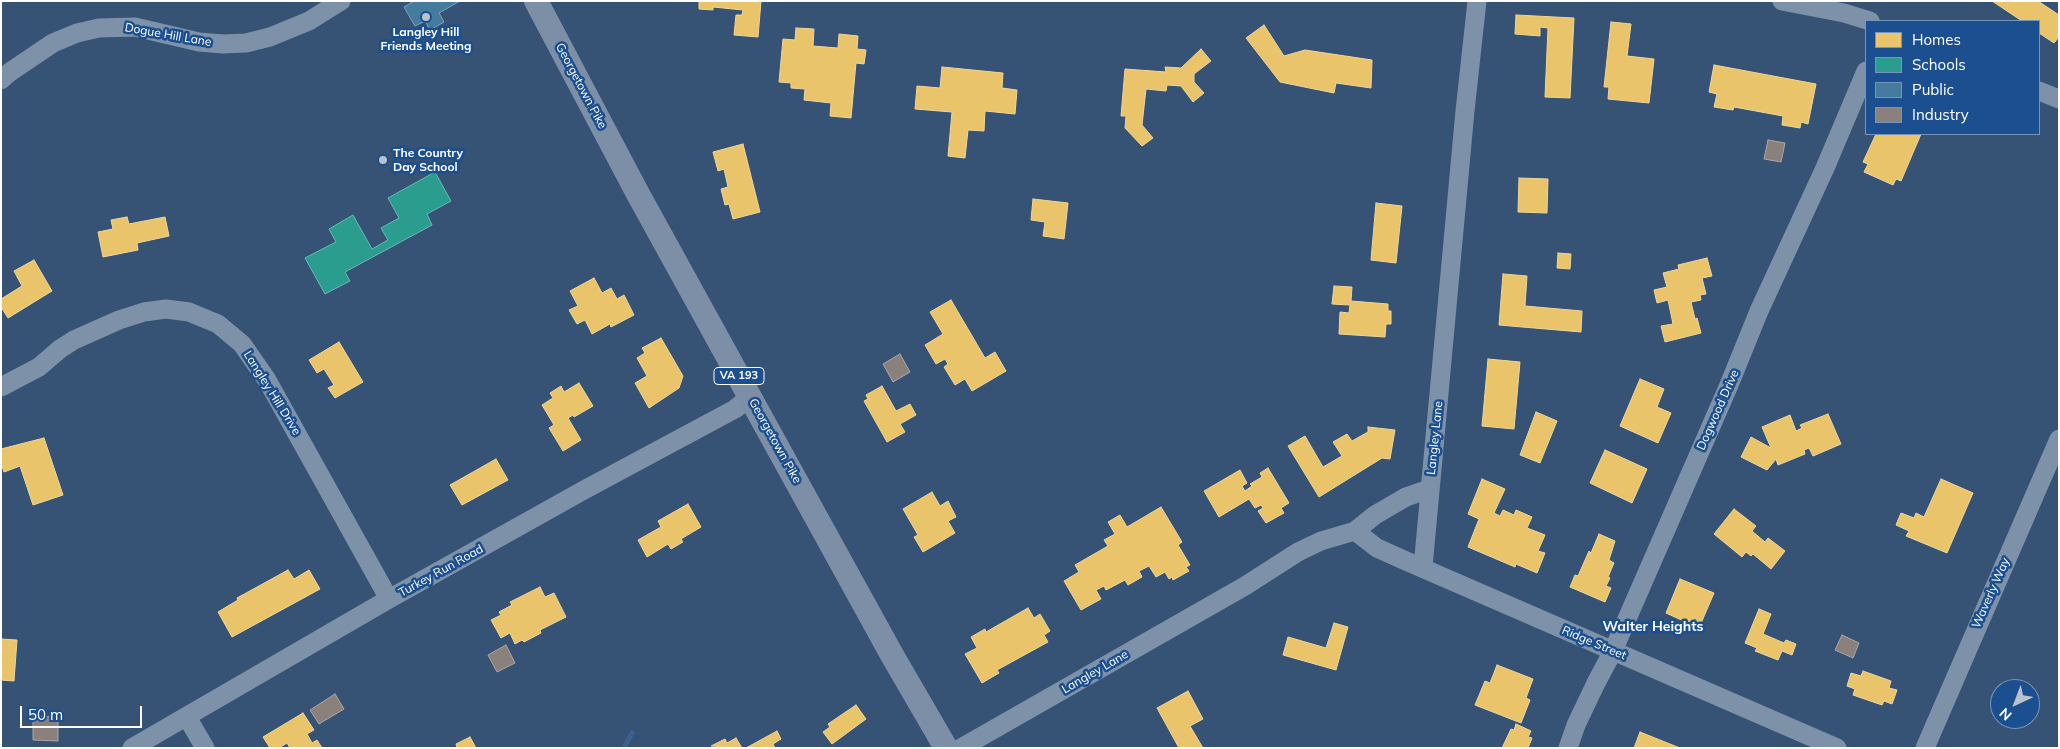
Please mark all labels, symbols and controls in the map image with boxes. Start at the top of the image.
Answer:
marker: Langley Hill Friends Meeting [420,11,432,23]
street label: Dogue Hill Lane [124,20,212,50]
legend [1865,20,2040,135]
place label: Langley Hill Friends Meeting [380,25,472,53]
text: Homes [1912,30,1961,49]
street label: Georgetown Pike [552,41,610,131]
text: Schools [1912,55,1966,74]
text: Public [1912,80,1954,99]
text: Industry [1912,105,1969,124]
place label: The Country Day School [393,146,463,174]
marker: The Country Day School [377,154,389,166]
street label: Langley Hill Drive [240,348,304,438]
road number: VA 193 [714,368,764,384]
street label: Dogwood Drive [1694,368,1742,452]
street label: Georgetown Pike [746,396,804,486]
street label: Langley Lane [1424,400,1446,476]
street label: Turkey Run Road [396,542,486,600]
street label: Waverly Way [1969,556,2013,630]
district label: Walter Heights [1602,619,1704,635]
street label: Ridge Street [1560,623,1628,663]
street label: Langley Lane [1059,647,1131,697]
north arrow [1990,679,2040,729]
scale bar [22,696,145,728]
text: N [1995,704,2015,724]
text: 50 m [28,705,63,724]

